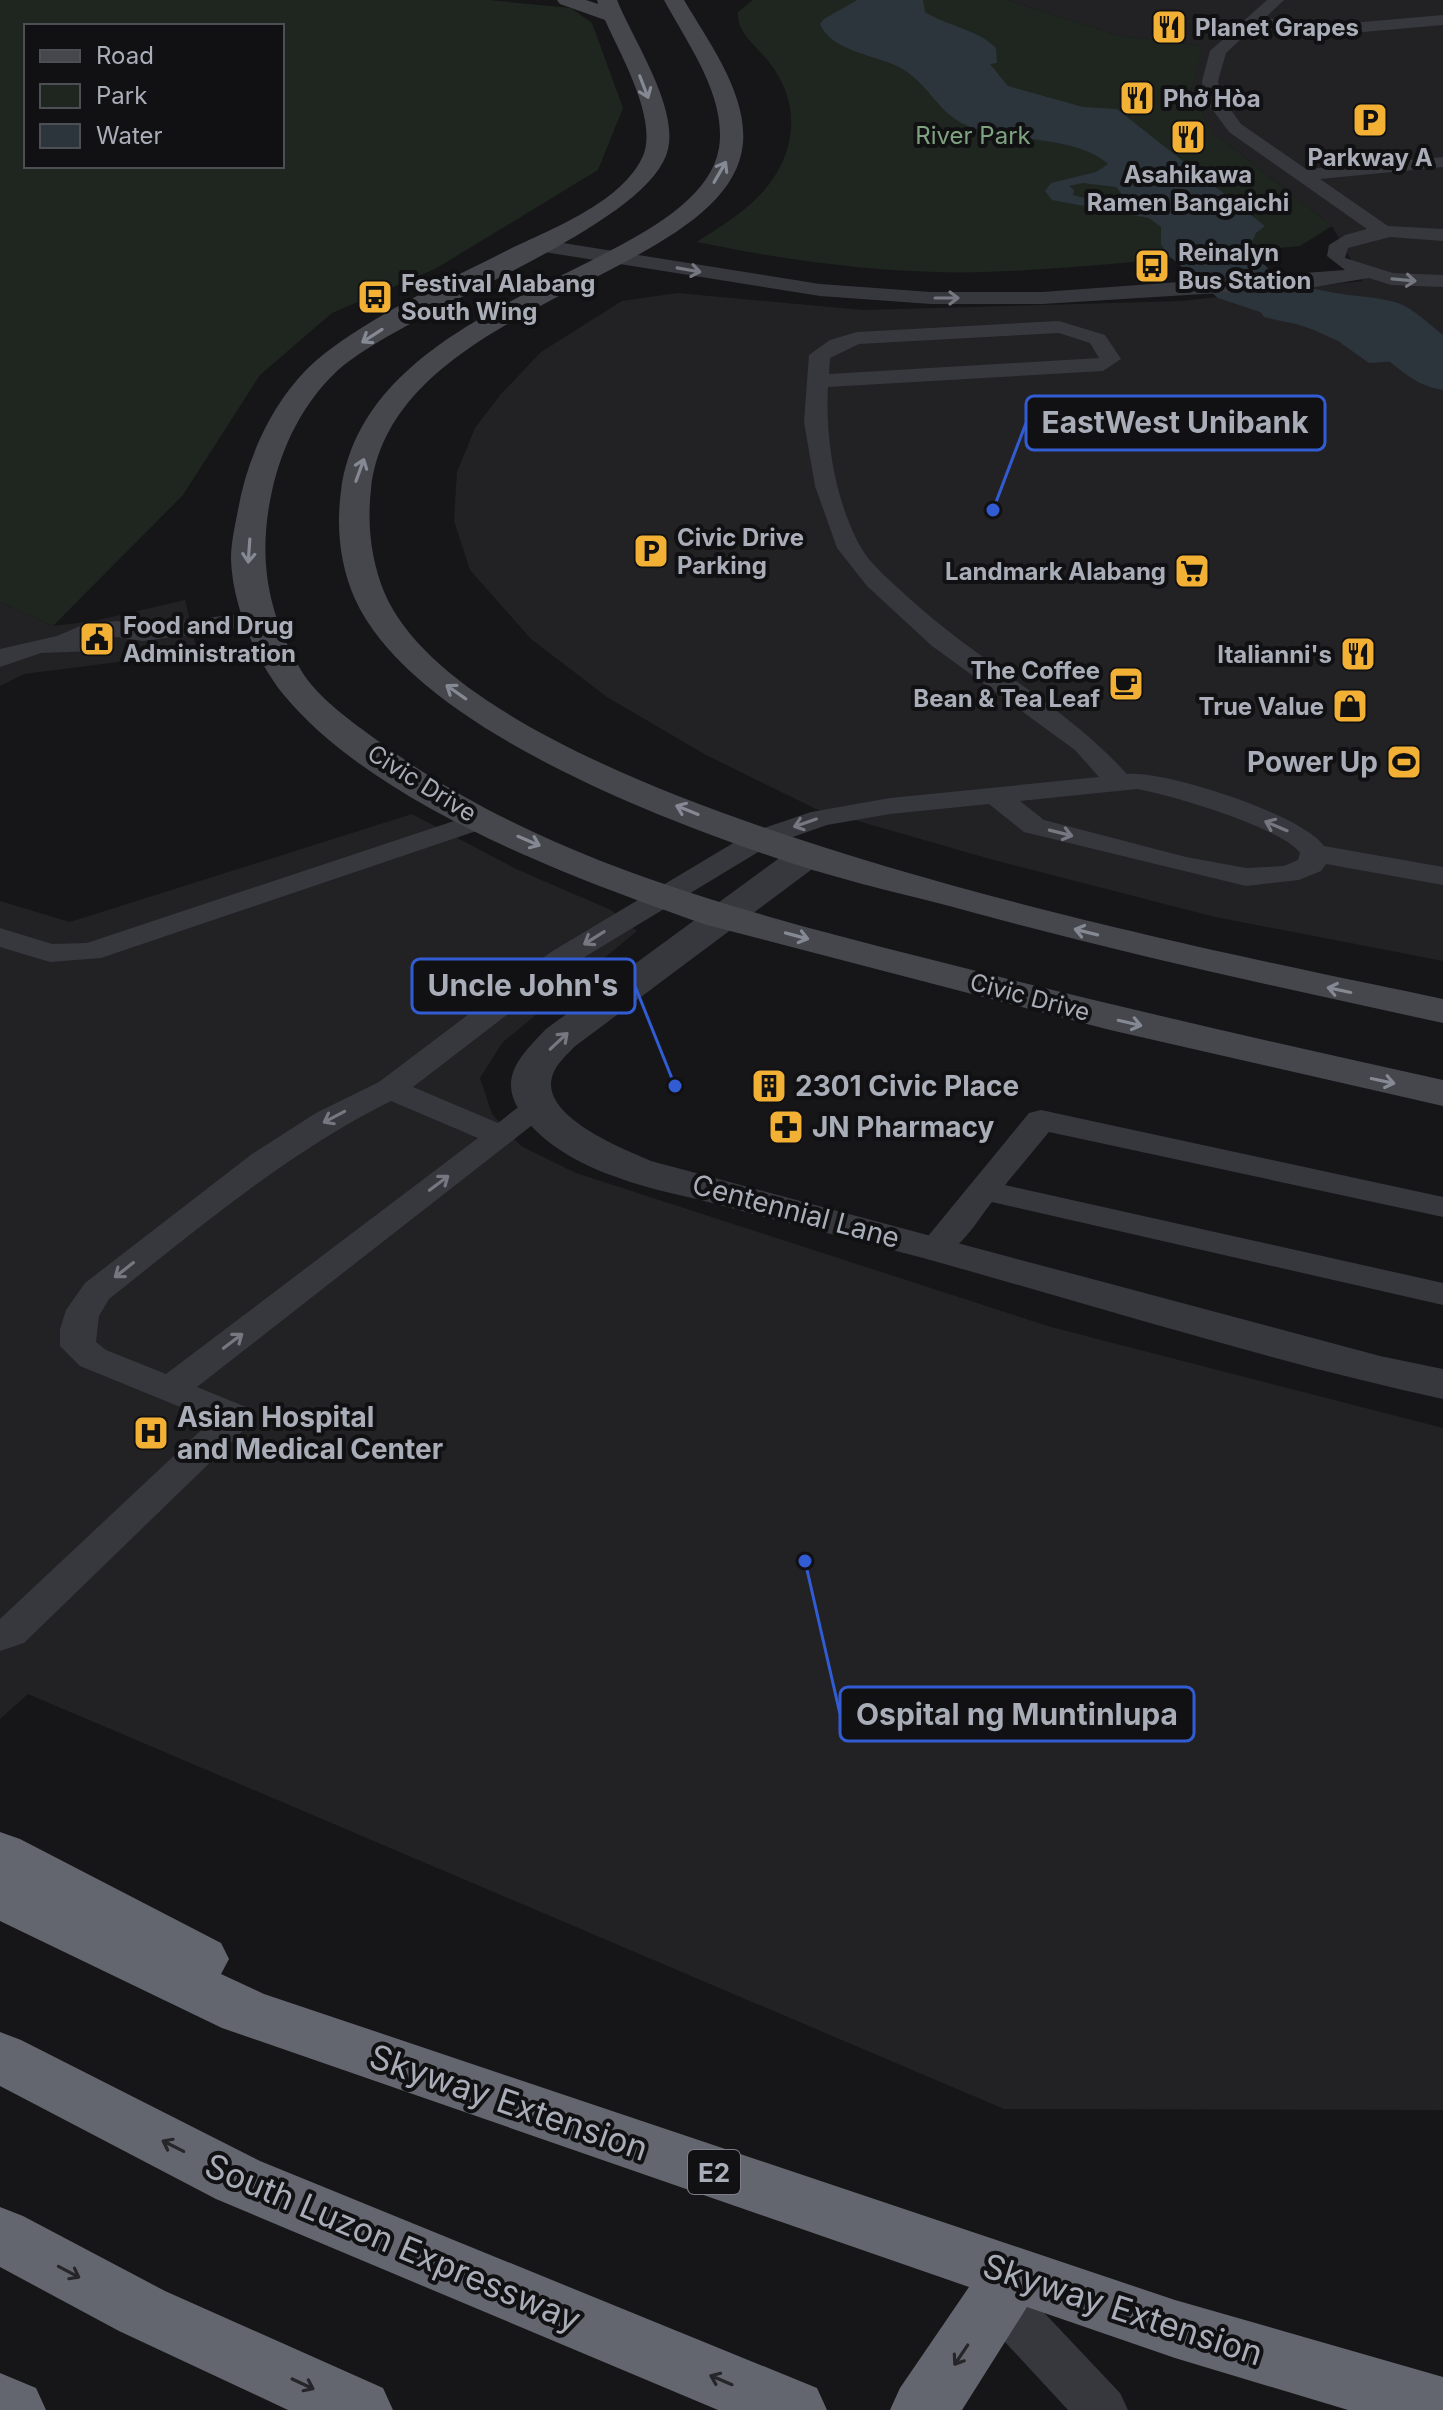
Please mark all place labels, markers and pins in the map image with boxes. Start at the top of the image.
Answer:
restaurant icon: Planet Grapes [1150,8,1188,46]
place label: Planet Grapes [1195,13,1359,42]
restaurant icon: Phở Hòa [1118,79,1156,117]
place label: Phở Hòa [1163,84,1261,113]
parking icon: Parkway A [1351,101,1389,139]
restaurant icon: Asahikawa Ramen Bangaichi [1169,118,1207,156]
place label: Parkway A [1307,143,1433,172]
place label: Asahikawa Ramen Bangaichi [1087,160,1289,217]
place label: Reinalyn Bus Station [1178,238,1311,295]
bus stop icon: Reinalyn Bus Station [1133,247,1171,285]
place label: Festival Alabang South Wing [401,269,595,326]
bus stop icon: Festival Alabang South Wing [356,278,394,316]
callout: EastWest Unibank [1026,396,1325,450]
place label: Civic Drive Parking [677,523,804,580]
parking icon: Civic Drive Parking [632,532,670,570]
supermarket icon: Landmark Alabang [1173,552,1211,590]
place label: Landmark Alabang [945,557,1166,586]
place label: Food and Drug Administration [123,611,296,668]
public building icon: Food and Drug Administration [78,620,116,658]
restaurant icon: Italianni's [1339,635,1377,673]
place label: Italianni's [1217,640,1332,669]
place label: The Coffee Bean & Tea Leaf [913,656,1100,713]
cafe icon: The Coffee Bean & Tea Leaf [1107,665,1145,703]
shop icon: True Value [1331,687,1369,725]
place label: True Value [1198,692,1324,721]
sports icon: Power Up [1385,743,1423,781]
place label: Power Up [1247,745,1378,779]
callout: Uncle John's [412,959,635,1013]
building icon: 2301 Civic Place [750,1067,788,1105]
place label: 2301 Civic Place [795,1069,1019,1103]
pharmacy icon: JN Pharmacy [767,1108,805,1146]
place label: JN Pharmacy [812,1110,995,1144]
place label: Asian Hospital and Medical Center [177,1400,443,1466]
hospital icon: Asian Hospital and Medical Center [132,1414,170,1452]
callout: Ospital ng Muntinlupa [840,1687,1194,1741]

